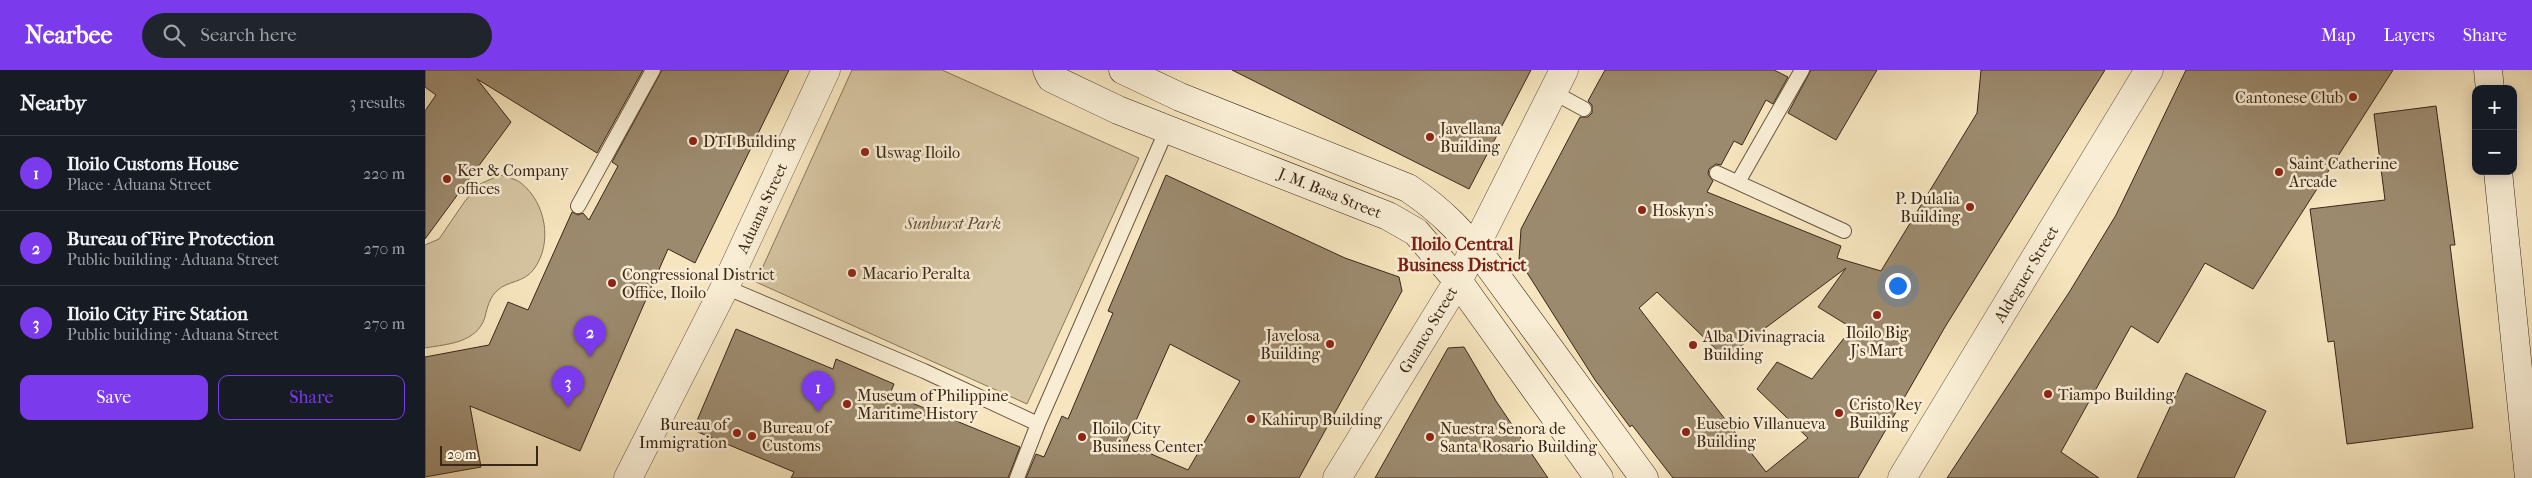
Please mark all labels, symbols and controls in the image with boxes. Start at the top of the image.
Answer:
search box [142,13,492,58]
text: Nearbee [25,21,112,49]
icon: search [160,21,188,49]
text: Search here [200,24,297,46]
text: Map [2321,25,2355,46]
text: Layers [2383,25,2435,46]
text: Share [2463,25,2507,46]
map controls [2472,85,2517,175]
button: + [2472,85,2517,130]
place label: Cantonese Club [2235,88,2343,107]
text: Nearby [20,91,86,115]
marker: Cantonese Club [2347,91,2359,103]
text: 3 results [349,93,405,112]
place label: Javellana Building [1438,119,1502,156]
button: − [2472,130,2517,175]
marker: Javellana Building [1424,131,1436,143]
place label: DTI Building [703,132,796,151]
marker: DTI Building [687,135,699,147]
place label: Uswag Iloilo [875,143,960,162]
marker: Uswag Iloilo [859,146,871,158]
text: Iloilo Customs House [67,153,239,175]
place label: Saint Catherine Arcade [2288,154,2397,191]
street label: Aduana Street [732,159,791,257]
place label: Ker & Company offices [457,161,569,198]
street label: J. M. Basa Street [1274,163,1385,223]
text: 1 [33,164,39,183]
text: 220 m [363,164,405,183]
marker: Saint Catherine Arcade [2273,166,2285,178]
marker: Ker & Company offices [441,173,453,185]
text: Place · Aduana Street [67,175,211,194]
place label: P. Dulalia Building [1895,189,1961,226]
place label: Hoskyn's [1652,201,1714,220]
marker: P. Dulalia Building [1964,201,1976,213]
marker: Hoskyn's [1636,204,1648,216]
park label: Sunburst Park [904,214,1001,233]
street label: Aldeguer Street [1989,222,2062,327]
text: Bureau of Fire Protection [67,228,274,250]
district label: Iloilo Central Business District [1397,234,1527,276]
text: 2 [32,239,40,258]
text: 270 m [364,239,405,258]
text: Public building · Aduana Street [67,250,279,269]
place label: Macario Peralta [862,264,971,283]
place label: Congressional District Office, Iloilo [622,265,775,302]
marker: Macario Peralta [846,267,858,279]
your location [1885,273,1911,299]
marker: Congressional District Office, Iloilo [606,277,618,289]
street label: Guanco Street [1395,283,1461,377]
text: Iloilo City Fire Station [67,303,248,325]
marker: Iloilo Big J's Mart [1871,309,1883,321]
text: 3 [33,314,39,333]
text: 270 m [364,314,405,333]
pin: 2 [574,316,606,357]
place label: Iloilo Big J's Mart [1846,323,1909,360]
text: Public building · Aduana Street [67,325,279,344]
place label: Javelosa Building [1260,326,1321,363]
place label: Alba Divinagracia Building [1702,327,1826,364]
marker: Javelosa Building [1324,338,1336,350]
marker: Alba Divinagracia Building [1687,339,1699,351]
pin: 3 [552,366,584,407]
pin: 1 [802,371,834,412]
button: Save [20,375,208,420]
button: Share [218,375,405,420]
place label: Tiampo Building [2058,385,2174,404]
place label: Museum of Philippine Maritime History [857,386,1009,423]
marker: Tiampo Building [2042,388,2054,400]
place label: Cristo Rey Building [1849,395,1922,432]
marker: Museum of Philippine Maritime History [841,398,853,410]
marker: Cristo Rey Building [1833,407,1845,419]
place label: Kahirup Building [1261,410,1382,429]
marker: Kahirup Building [1245,413,1257,425]
place label: Eusebio Villanueva Building [1696,414,1826,451]
place label: Bureau of Immigration [639,415,731,452]
place label: Bureau of Customs [762,418,833,455]
place label: Iloilo City Business Center [1092,419,1203,456]
place label: Nuestra Senora de Santa Rosario Building [1440,419,1597,456]
marker: Eusebio Villanueva Building [1680,426,1692,438]
marker: Bureau of Immigration [731,427,743,439]
marker: Bureau of Customs [746,430,758,442]
marker: Iloilo City Business Center [1076,431,1088,443]
marker: Nuestra Senora de Santa Rosario Building [1424,431,1436,443]
scale bar [440,443,537,466]
text: 20 m [447,446,477,463]

